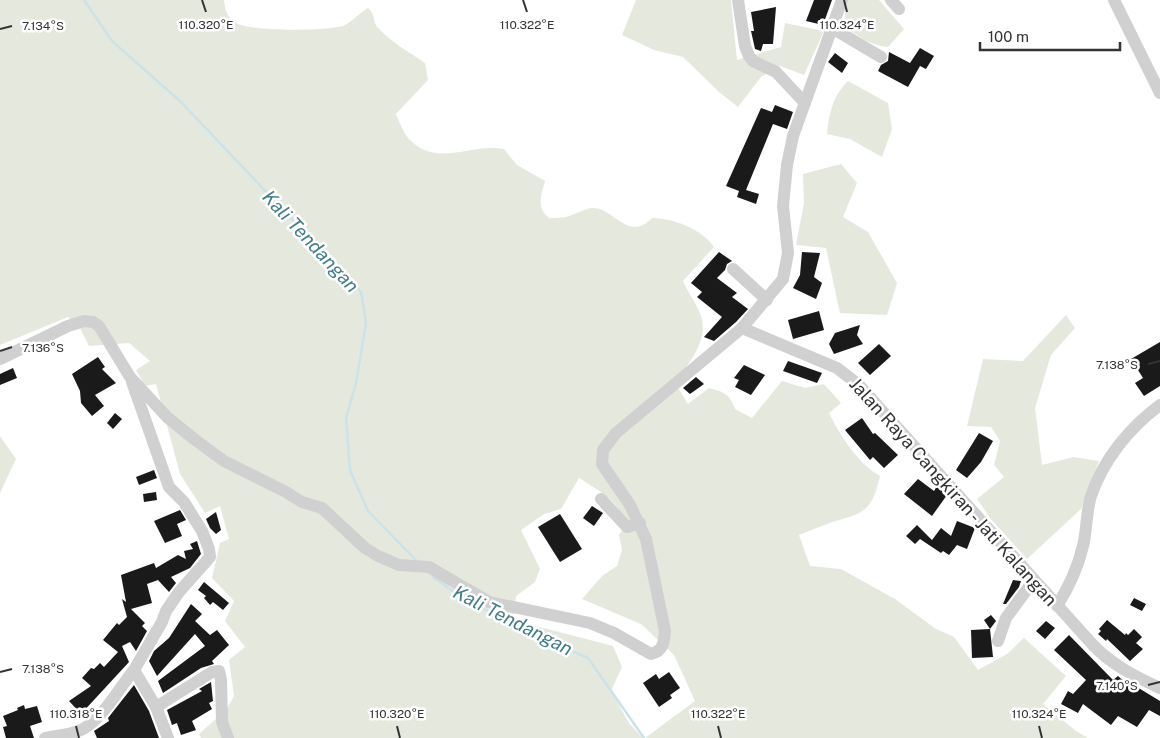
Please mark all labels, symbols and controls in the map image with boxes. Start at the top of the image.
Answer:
text: 110.320°E [179,18,233,32]
text: 110.322°E [500,18,554,32]
text: 110.324°E [819,18,875,32]
text: 7.134°S [22,19,64,33]
scale bar [980,20,1120,52]
text: 100 m [988,28,1029,45]
water label: Kali Tendangan [258,186,364,296]
text: 7.136°S [22,341,64,355]
text: 7.138°S [1096,358,1138,372]
street label: Jalan Raya Cangkiran - Jati Kalangan [845,373,1062,610]
water label: Kali Tendangan [450,580,576,660]
text: 7.138°S [22,662,64,676]
text: 7.140°S [1096,679,1138,693]
text: 110.318°E [49,707,103,721]
text: 110.320°E [370,707,424,721]
text: 110.322°E [691,707,745,721]
text: 110.324°E [1011,707,1067,721]

